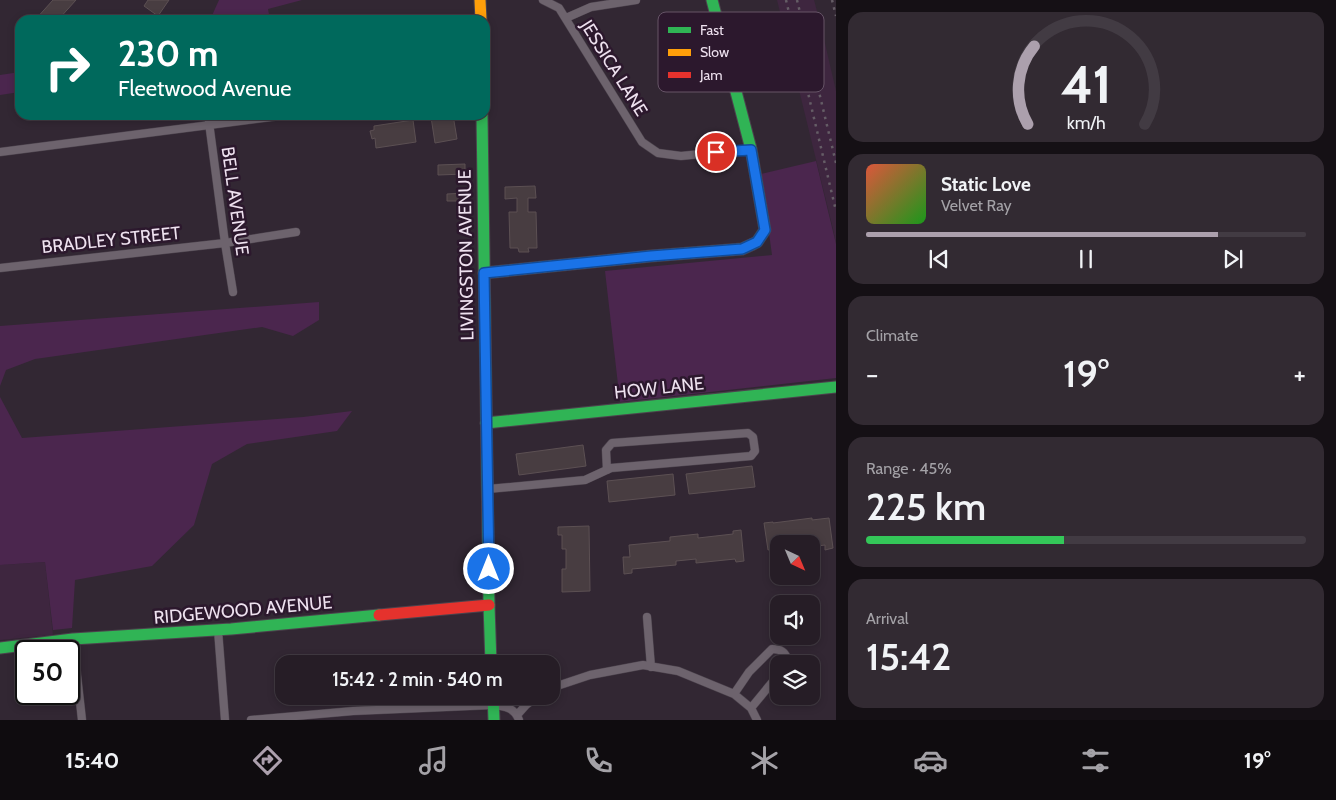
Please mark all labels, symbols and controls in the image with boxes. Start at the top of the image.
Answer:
legend [658,12,824,92]
street label: JESSICA LANE [575,15,652,120]
text: Fast [700,21,724,39]
text: 230 m [118,32,218,75]
icon: right [35,35,100,100]
text: Slow [700,43,729,61]
text: 41 [1060,53,1112,116]
text: Jam [699,66,722,84]
text: Fleetwood Avenue [118,75,292,102]
text: km/h [1066,112,1106,133]
pin [695,131,737,173]
icon: arrive [702,138,730,166]
street label: BELL AVENUE [216,145,254,257]
street label: LIVINGSTON AVENUE [454,169,478,341]
text: Static Love [941,173,1031,196]
text: Velvet Ray [941,196,1012,215]
street label: BRADLEY STREET [40,222,182,258]
icon: previous [925,245,953,273]
icon: pause [1072,245,1100,273]
icon: next [1219,245,1247,273]
text: Climate [866,326,918,345]
text: 19° [1063,350,1109,397]
text: − [866,357,878,391]
text: + [1294,357,1306,391]
street label: HOW LANE [613,372,705,404]
text: Range · 45% [866,459,952,478]
text: 225 km [866,483,986,530]
north arrow [770,535,820,585]
map controls [770,535,820,705]
position arrow [462,542,514,594]
street label: RIDGEWOOD AVENUE [153,591,333,629]
button: sound [770,595,820,645]
text: Arrival [866,609,909,628]
text: 15:42 [866,633,951,680]
speed limit sign: 50 [15,640,80,705]
button: layers [770,655,820,705]
text: 15:42 · 2 min · 540 m [332,668,503,691]
icon: directions [250,743,285,778]
icon: music [416,743,451,778]
icon: phone [581,743,616,778]
icon: climate [747,743,782,778]
icon: car [913,743,948,778]
icon: filters [1078,743,1113,778]
text: 15:40 [65,747,119,774]
text: 19° [1244,747,1271,774]

